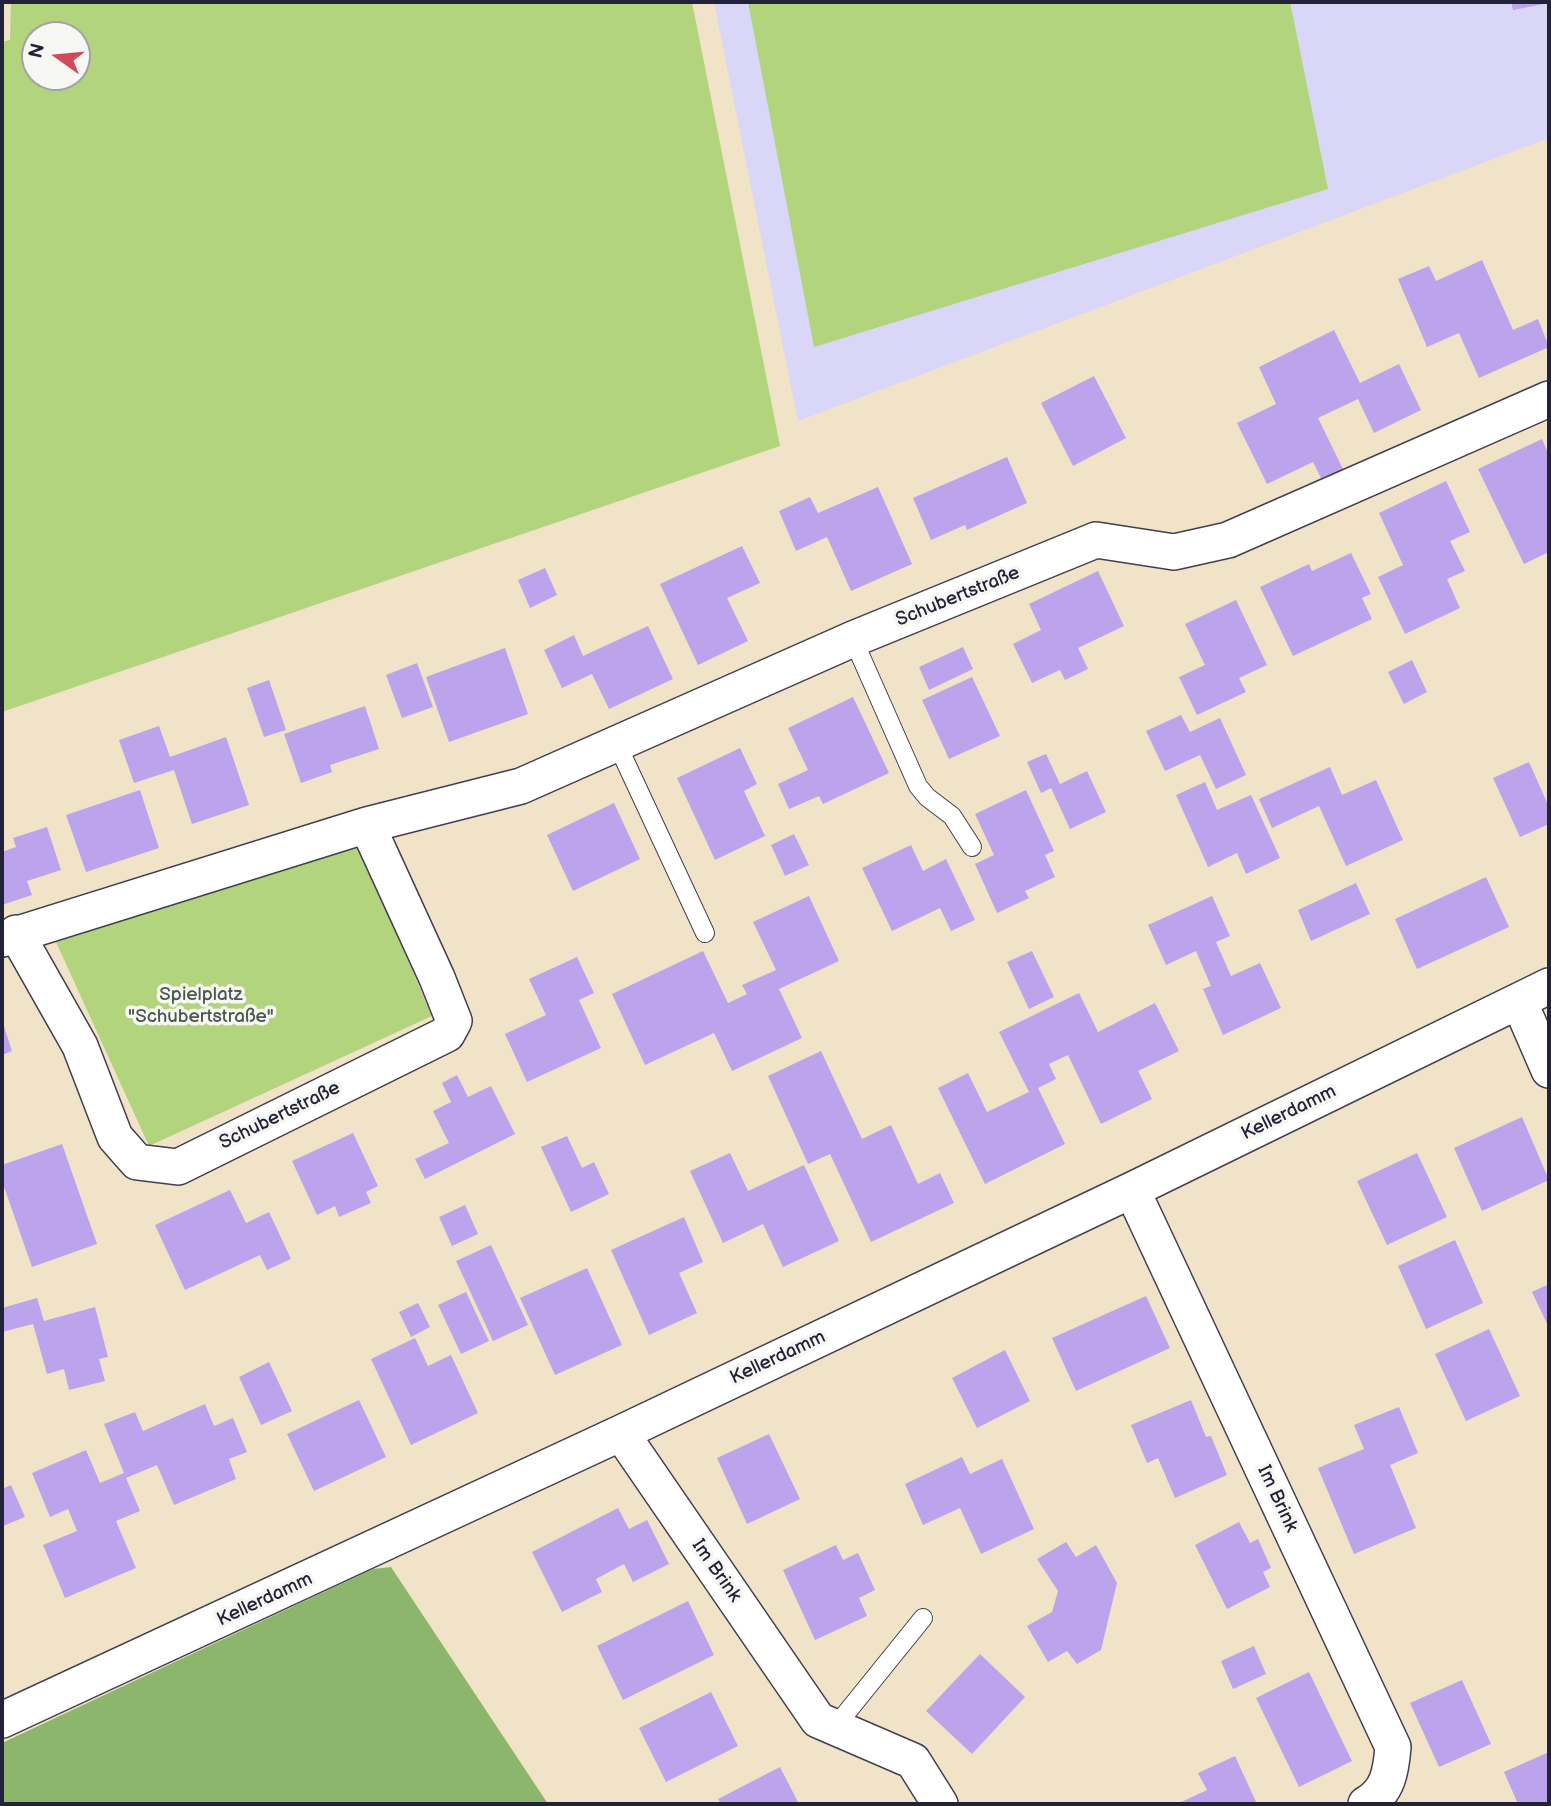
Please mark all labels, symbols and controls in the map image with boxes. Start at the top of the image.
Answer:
north arrow [21,21,91,91]
text: N [24,41,50,61]
street label: Schubertstraße [893,562,1023,632]
park label: Spielplatz "Schubertstraße" [128,984,274,1028]
street label: Schubertstraße [216,1077,344,1155]
street label: Kellerdamm [1238,1080,1340,1146]
street label: Kellerdamm [727,1326,829,1390]
street label: Im Brink [1252,1462,1302,1536]
street label: Im Brink [686,1535,746,1607]
street label: Kellerdamm [214,1568,316,1632]

